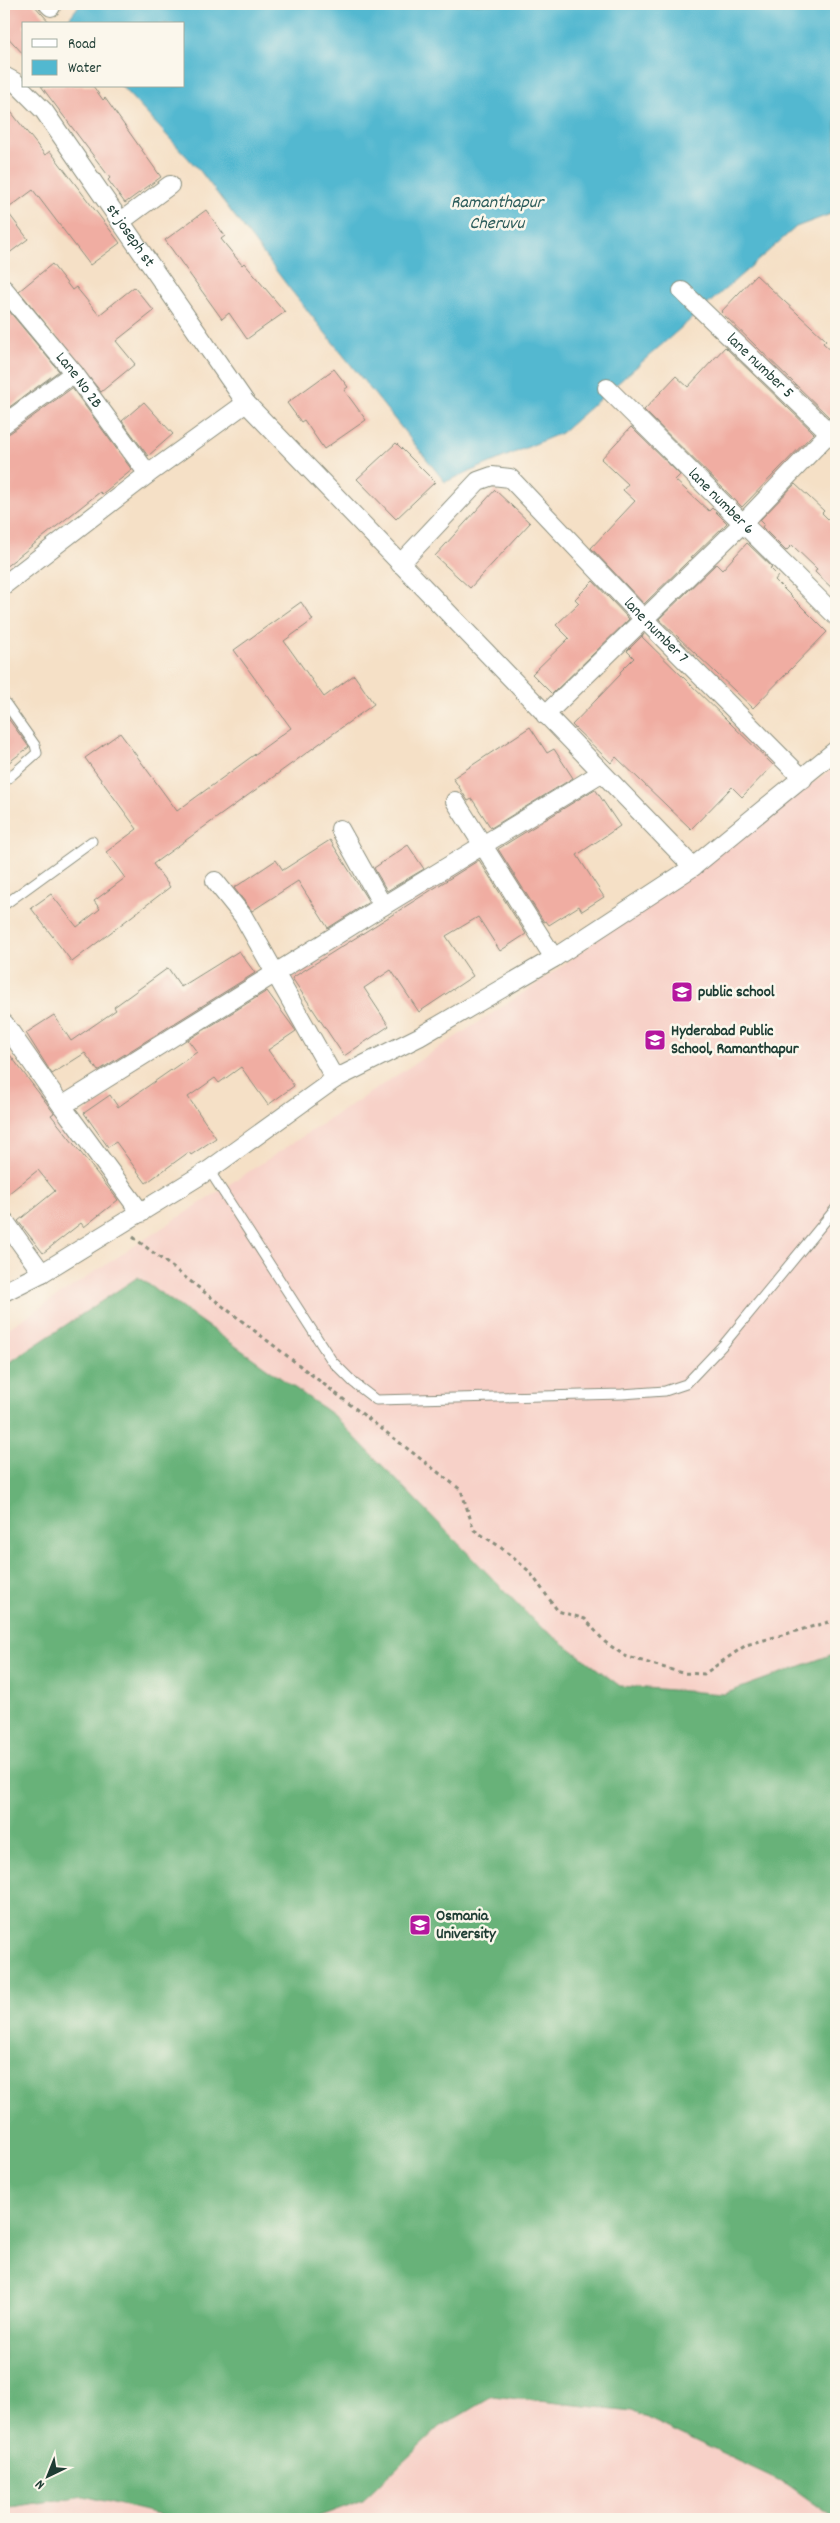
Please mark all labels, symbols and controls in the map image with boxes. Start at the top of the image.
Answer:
legend [22,22,185,88]
text: Road [68,34,96,56]
text: Water [68,58,102,80]
water label: Ramanthapur Cheruvu [451,191,546,237]
street label: st joseph st [100,199,160,272]
street label: lane number 5 [721,328,799,404]
street label: Lane No 2B [50,347,108,413]
street label: lane number 6 [682,463,760,540]
street label: lane number 7 [618,592,694,669]
school or university icon: public school [670,980,694,1004]
place label: public school [698,981,775,1004]
place label: Hyderabad Public School, Ramanthapur [671,1020,800,1061]
school or university icon: Hyderabad Public School, Ramanthapur [643,1028,667,1052]
place label: Osmania University [436,1905,497,1946]
school or university icon: Osmania University [408,1913,432,1937]
north arrow [22,2450,72,2500]
text: N [31,2474,50,2494]

